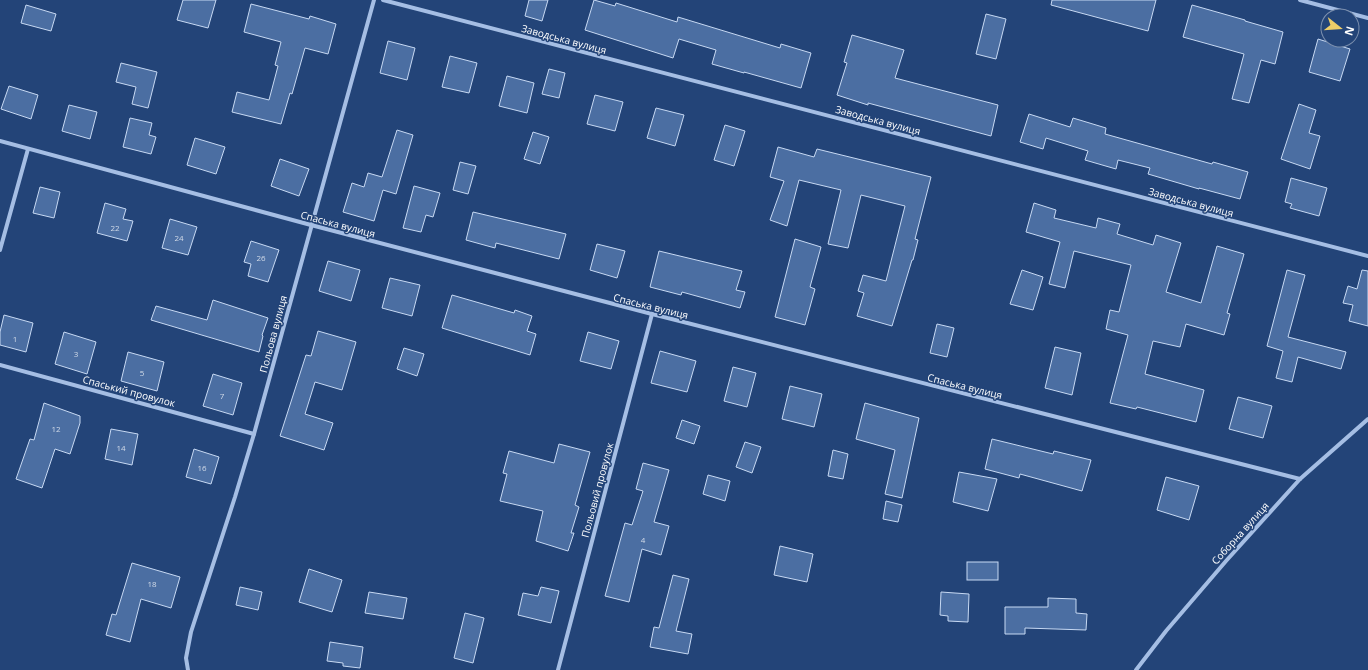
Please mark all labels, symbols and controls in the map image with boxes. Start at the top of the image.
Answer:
north arrow [1320,8,1360,48]
street label: Заводська вулиця [520,21,608,57]
text: N [1342,25,1359,38]
street label: Заводська вулиця [834,102,922,138]
street label: Заводська вулиця [1147,184,1235,220]
street label: Спаська вулиця [299,207,377,241]
house number: 22 [110,222,120,233]
house number: 24 [174,232,184,243]
house number: 26 [256,252,266,263]
street label: Спаська вулиця [612,290,690,322]
street label: Польова вулиця [256,294,290,374]
house number: 1 [13,333,17,344]
house number: 3 [74,348,79,359]
house number: 5 [140,367,145,378]
street label: Спаська вулиця [926,370,1004,402]
street label: Спаський провулок [81,372,178,410]
house number: 7 [220,390,225,401]
house number: 12 [51,423,61,434]
street label: Польовий провулок [578,440,617,539]
house number: 14 [116,442,126,453]
house number: 16 [197,462,207,473]
street label: Соборна вулиця [1208,499,1272,567]
house number: 4 [641,534,646,545]
house number: 18 [147,578,157,589]

